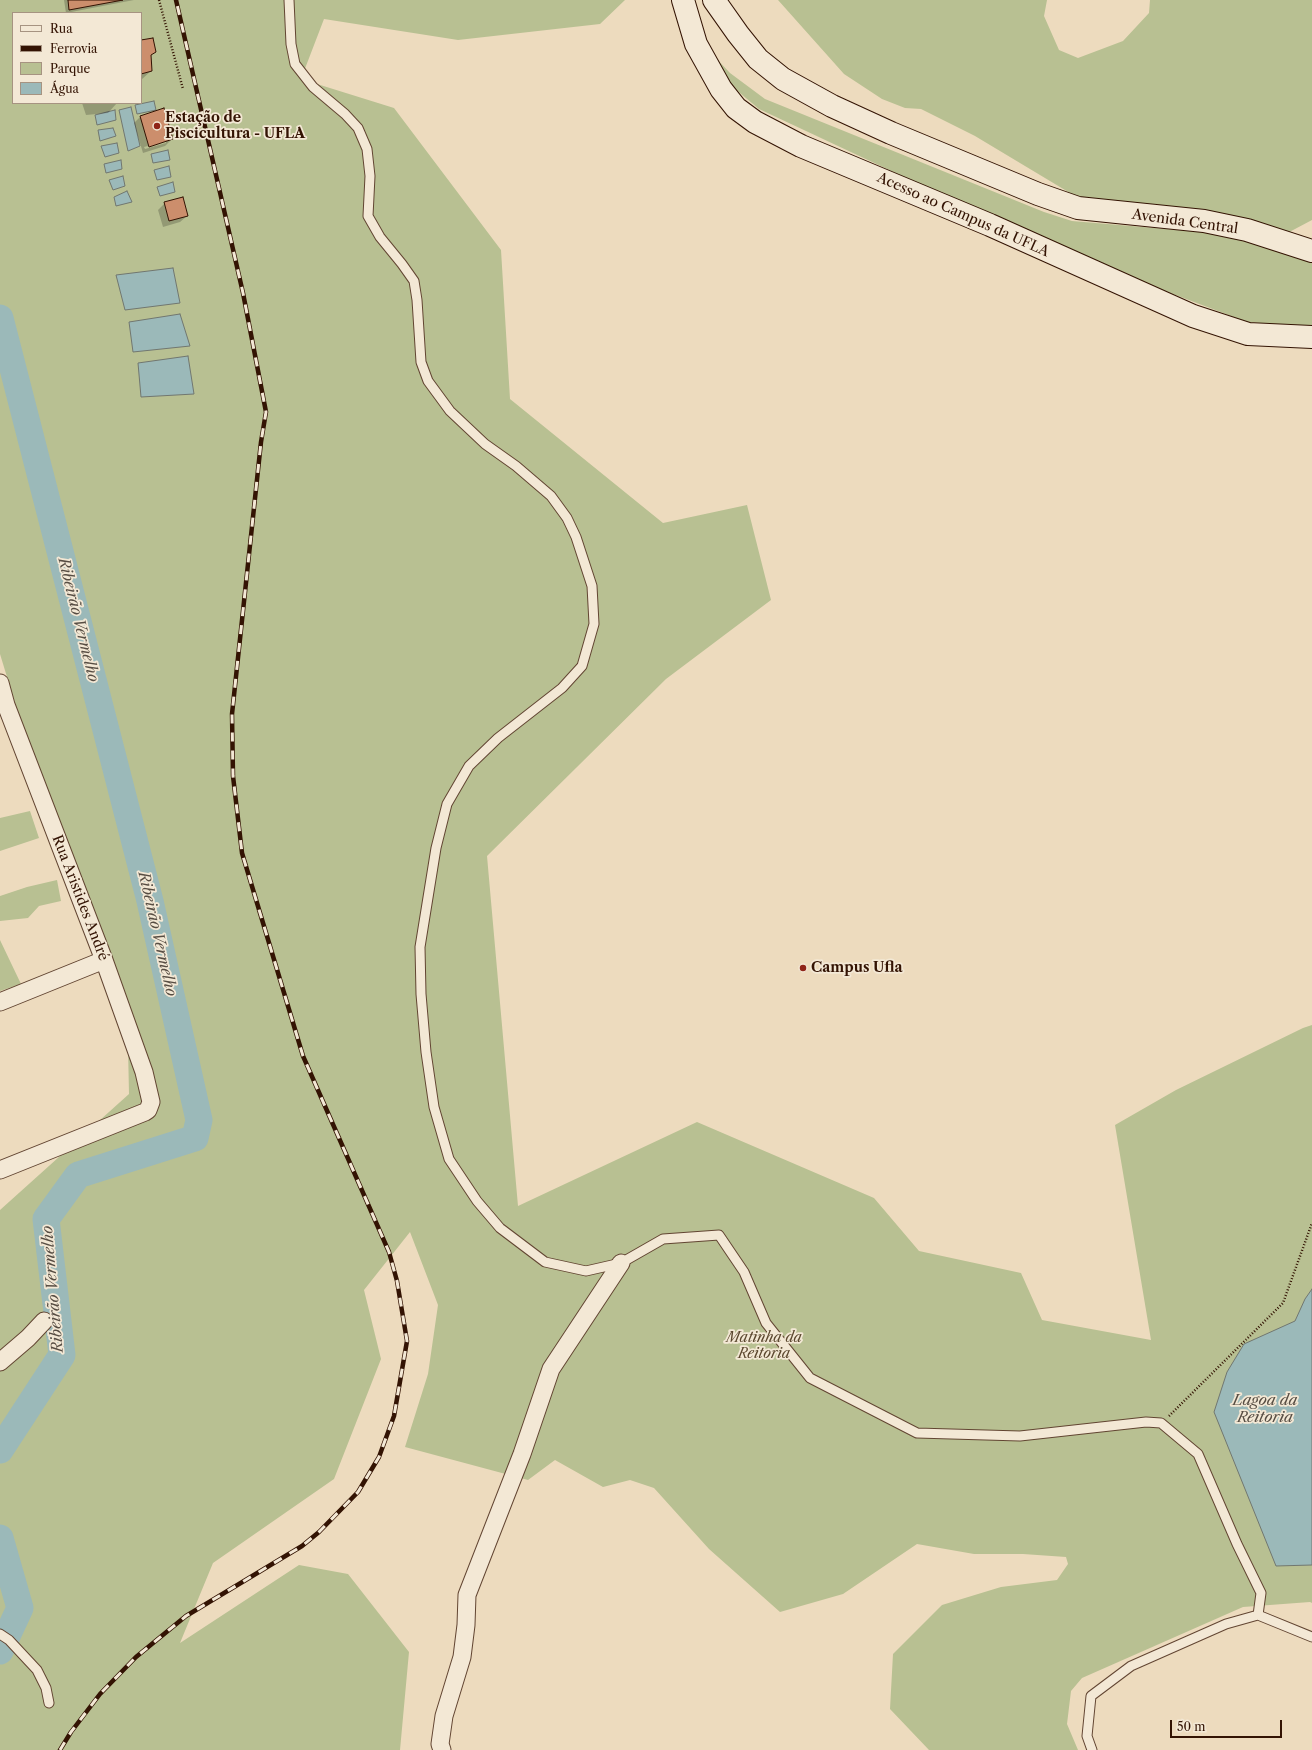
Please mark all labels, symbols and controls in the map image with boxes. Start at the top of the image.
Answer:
legend [12,12,142,104]
text: Rua [50,21,73,36]
text: Ferrovia [50,41,97,56]
text: Parque [50,61,90,76]
text: Água [50,81,79,96]
place label: Estação de Piscicultura - UFLA [165,110,305,142]
marker: Estação de Piscicultura - UFLA [152,121,162,131]
street label: Acesso ao Campus da UFLA [874,169,1052,261]
street label: Avenida Central [1131,206,1239,238]
water label: Ribeirão Vermelho [54,556,102,684]
street label: Rua Aristides André [48,833,112,963]
water label: Ribeirão Vermelho [134,870,180,998]
place label: Campus Ufla [811,960,903,976]
marker: Campus Ufla [798,963,808,973]
water label: Ribeirão Vermelho [38,1225,68,1353]
park label: Matinha da Reitoria [726,1330,802,1362]
water label: Lagoa da Reitoria [1233,1392,1297,1427]
scale bar [1172,1712,1284,1738]
text: 50 m [1177,1719,1206,1734]

